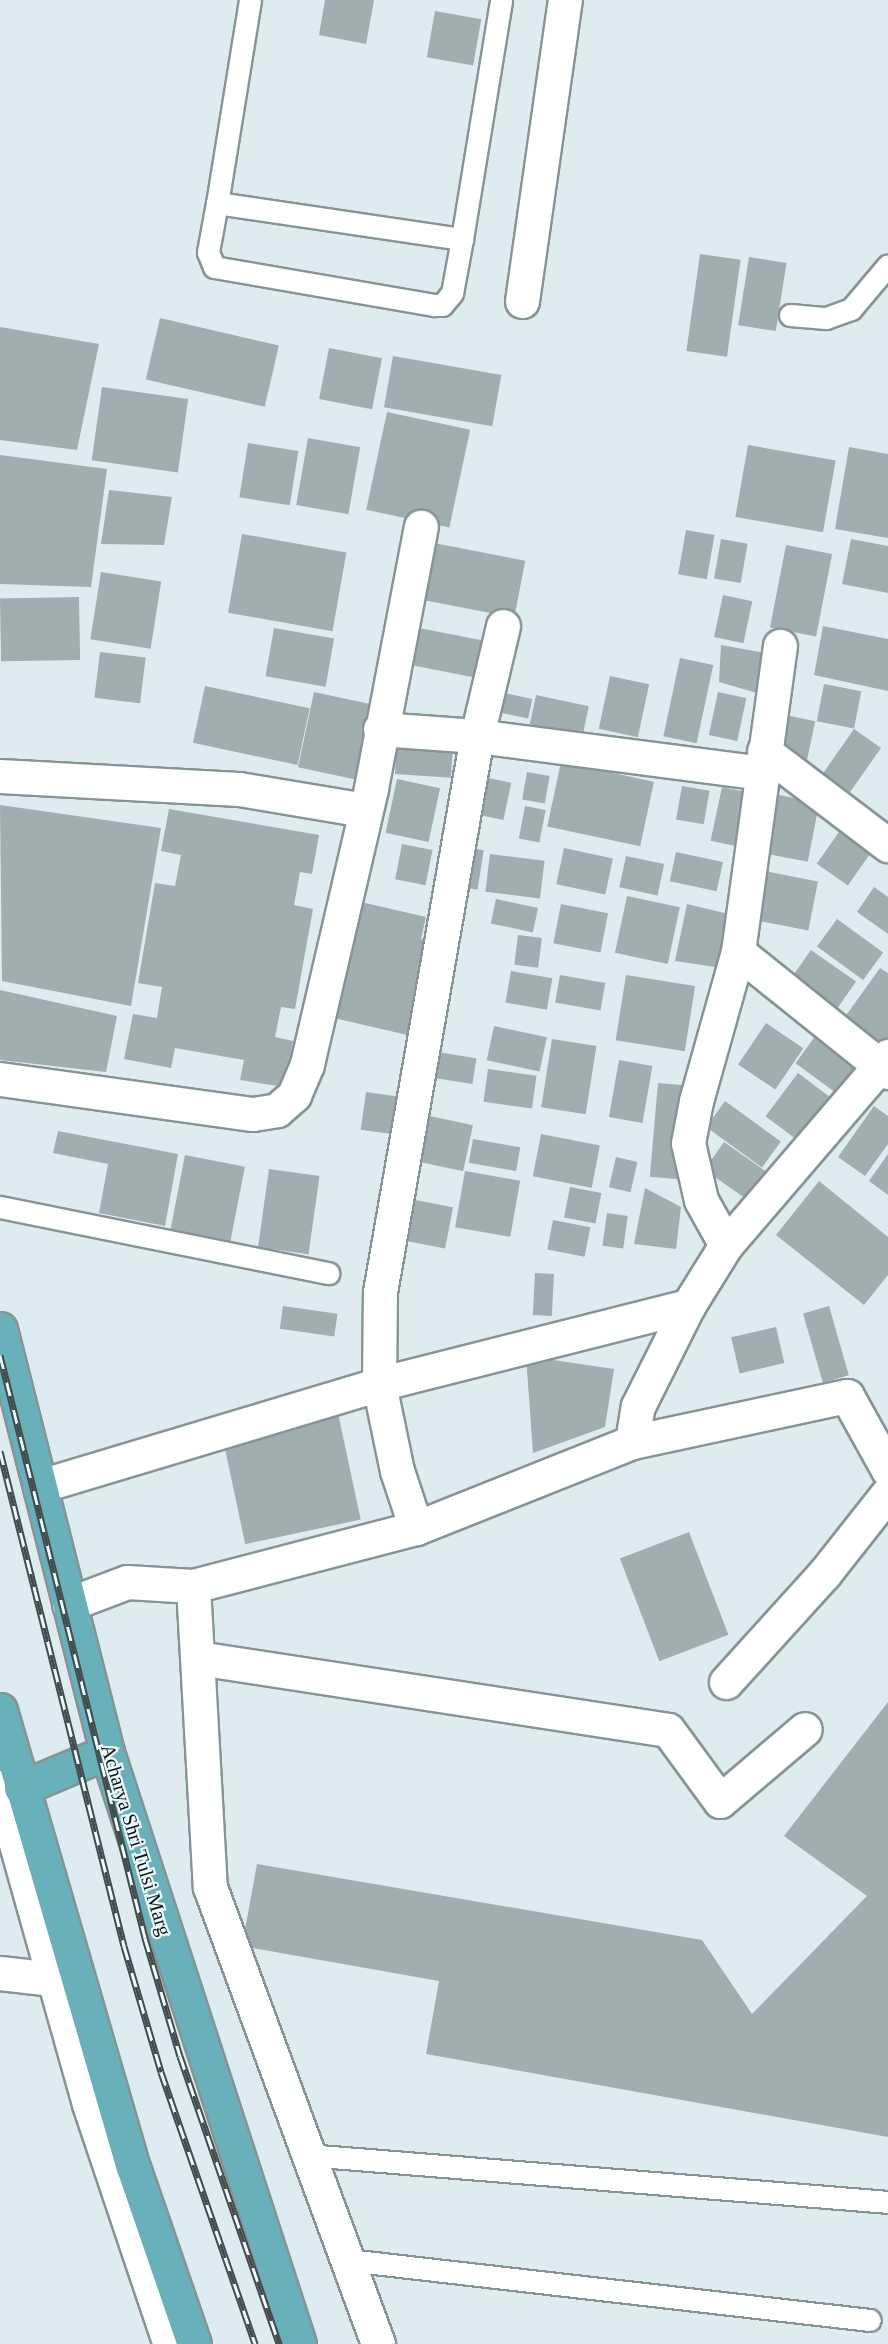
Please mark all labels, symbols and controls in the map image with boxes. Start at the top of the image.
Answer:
street label: Acharya Shri Tulsi Marg [95,1741,177,1939]

